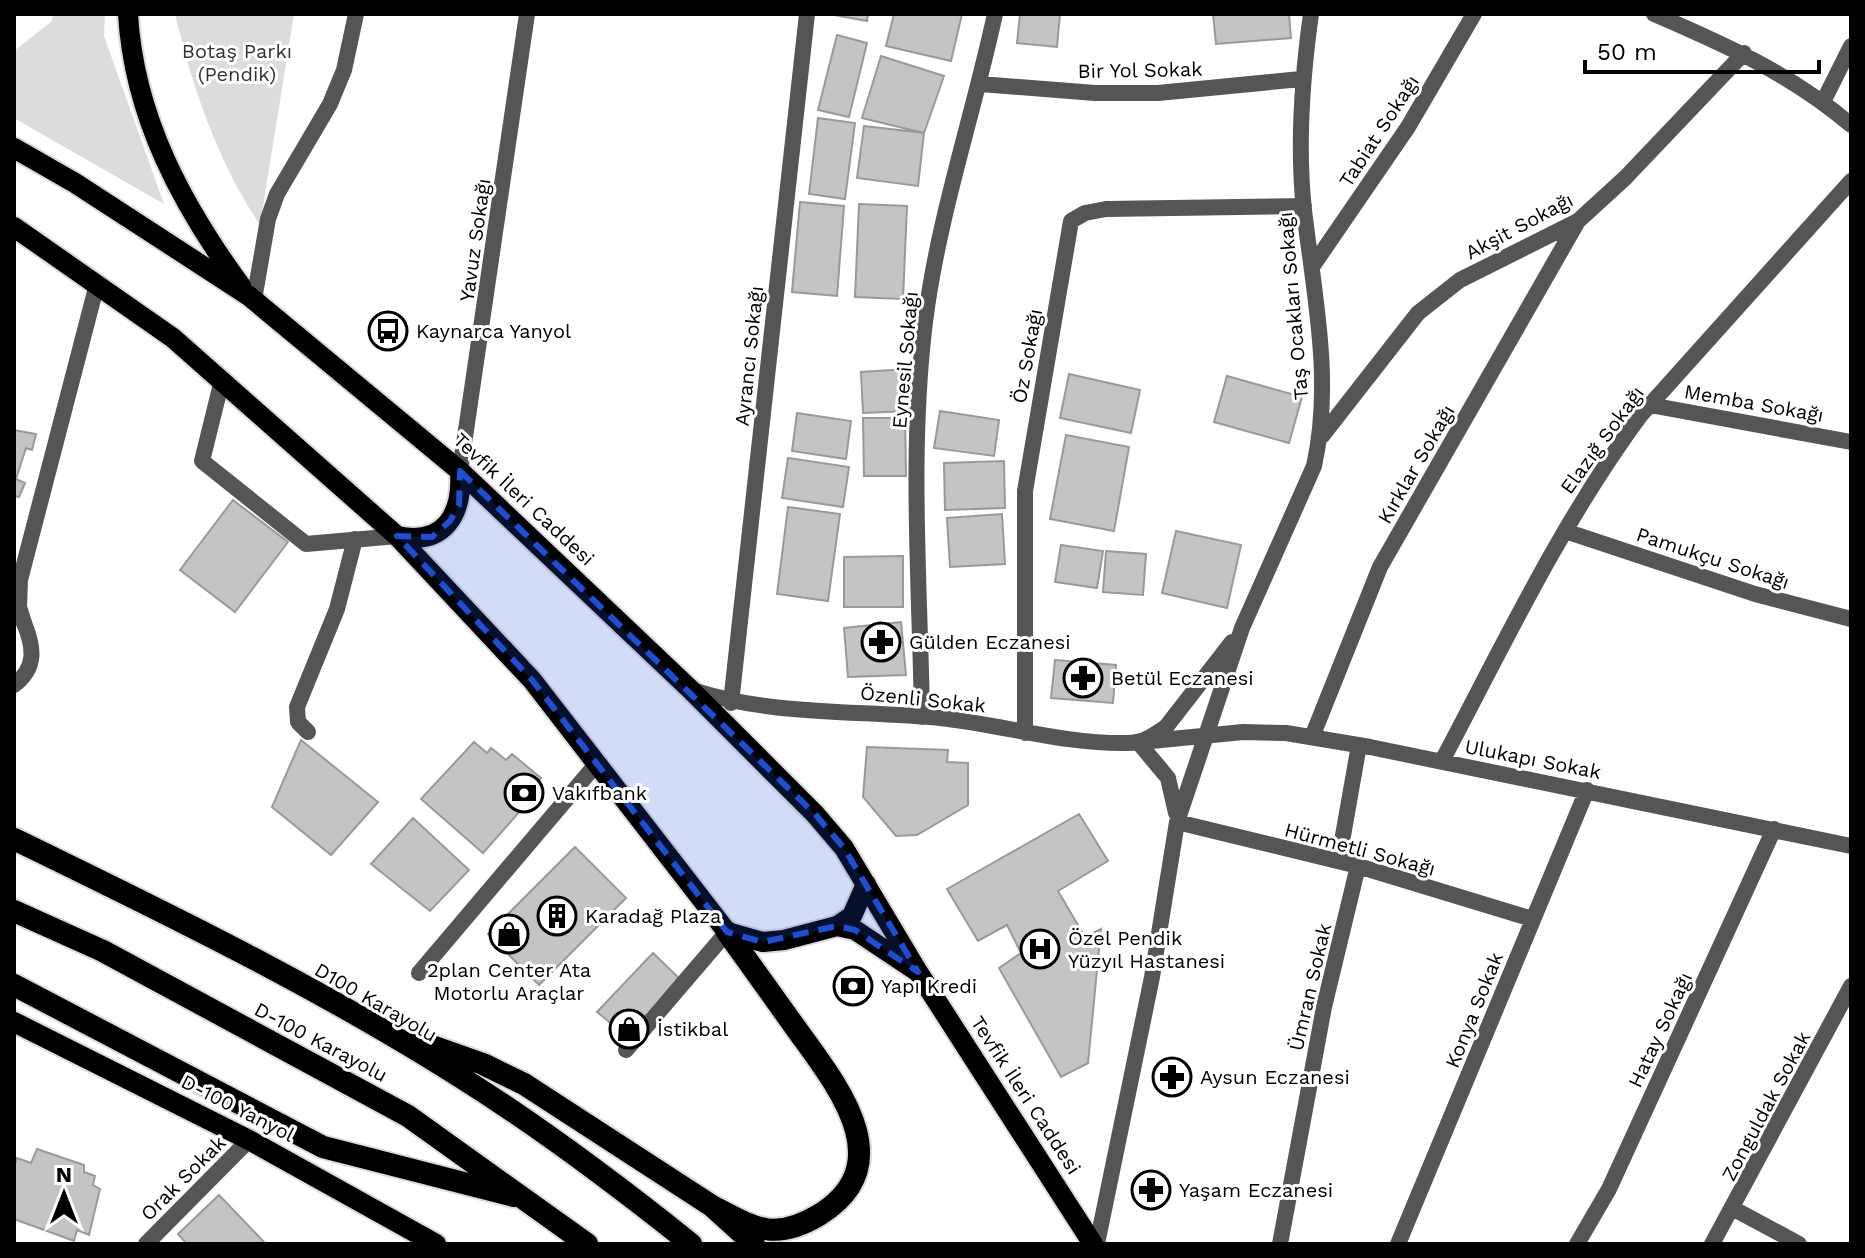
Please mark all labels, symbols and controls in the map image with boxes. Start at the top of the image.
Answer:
scale bar [1585,24,1819,74]
text: 50 m [1597,38,1657,66]
park label: Botaş Parkı (Pendik) [182,39,292,86]
street label: Bir Yol Sokak [1077,57,1203,83]
street label: Tabiat Sokağı [1334,71,1424,191]
street label: Yavuz Sokağı [454,177,496,303]
street label: Akşit Sokağı [1461,188,1577,264]
street label: Taş Ocakları Sokağı [1273,211,1313,401]
street label: Ayrancı Sokağı [730,285,768,427]
street label: Eynesil Sokağı [887,290,923,430]
street label: Öz Sokağı [1007,307,1047,405]
bus stop icon: Kaynarca Yanyol [367,310,409,352]
place label: Kaynarca Yanyol [416,319,571,343]
street label: Memba Sokağı [1682,379,1826,427]
street label: Elazığ Sokağı [1555,382,1649,498]
street label: Kırklar Sokağı [1372,400,1460,528]
street label: Tevfik İleri Caddesi [449,428,599,570]
street label: Pamukçu Sokağı [1633,522,1793,594]
pharmacy icon: Gülden Eczanesi [860,621,902,663]
place label: Gülden Eczanesi [909,630,1071,654]
pharmacy icon: Betül Eczanesi [1062,657,1104,699]
place label: Betül Eczanesi [1111,666,1254,690]
street label: Özenli Sokak [859,680,987,718]
street label: Ulukapı Sokak [1463,734,1603,784]
bank icon: Vakıfbank [503,772,545,814]
place label: Vakıfbank [552,781,647,805]
street label: Hürmetli Sokağı [1282,817,1438,881]
building icon: Karadağ Plaza [536,895,578,937]
place label: Karadağ Plaza [585,904,721,928]
shop icon: 2plan Center Ata Motorlu Araçlar [488,913,530,955]
street label: Ümran Sokak [1284,921,1336,1053]
place label: Özel Pendik Yüzyıl Hastanesi [1068,926,1225,973]
hospital icon: Özel Pendik Yüzyıl Hastanesi [1019,928,1061,970]
street label: Konya Sokak [1440,949,1508,1071]
street label: D100 Karayolu [310,957,442,1047]
place label: 2plan Center Ata Motorlu Araçlar [427,958,591,1005]
bank icon: Yapı Kredi [832,965,874,1007]
street label: Hatay Sokağı [1623,969,1697,1091]
place label: Yapı Kredi [881,974,977,998]
street label: D-100 Karayolu [251,997,391,1087]
shop icon: İstikbal [608,1008,650,1050]
street label: Tevfik İleri Caddesi [966,1011,1086,1179]
place label: İstikbal [657,1017,728,1041]
street label: Zonguldak Sokak [1716,1027,1816,1185]
pharmacy icon: Aysun Eczanesi [1151,1056,1193,1098]
place label: Aysun Eczanesi [1200,1065,1350,1089]
street label: D-100 Yanyol [177,1069,299,1147]
street label: Orak Sokak [135,1130,231,1226]
north arrow [24,1154,104,1234]
text: N [56,1162,72,1187]
pharmacy icon: Yaşam Eczanesi [1130,1169,1172,1211]
place label: Yaşam Eczanesi [1179,1178,1333,1202]

